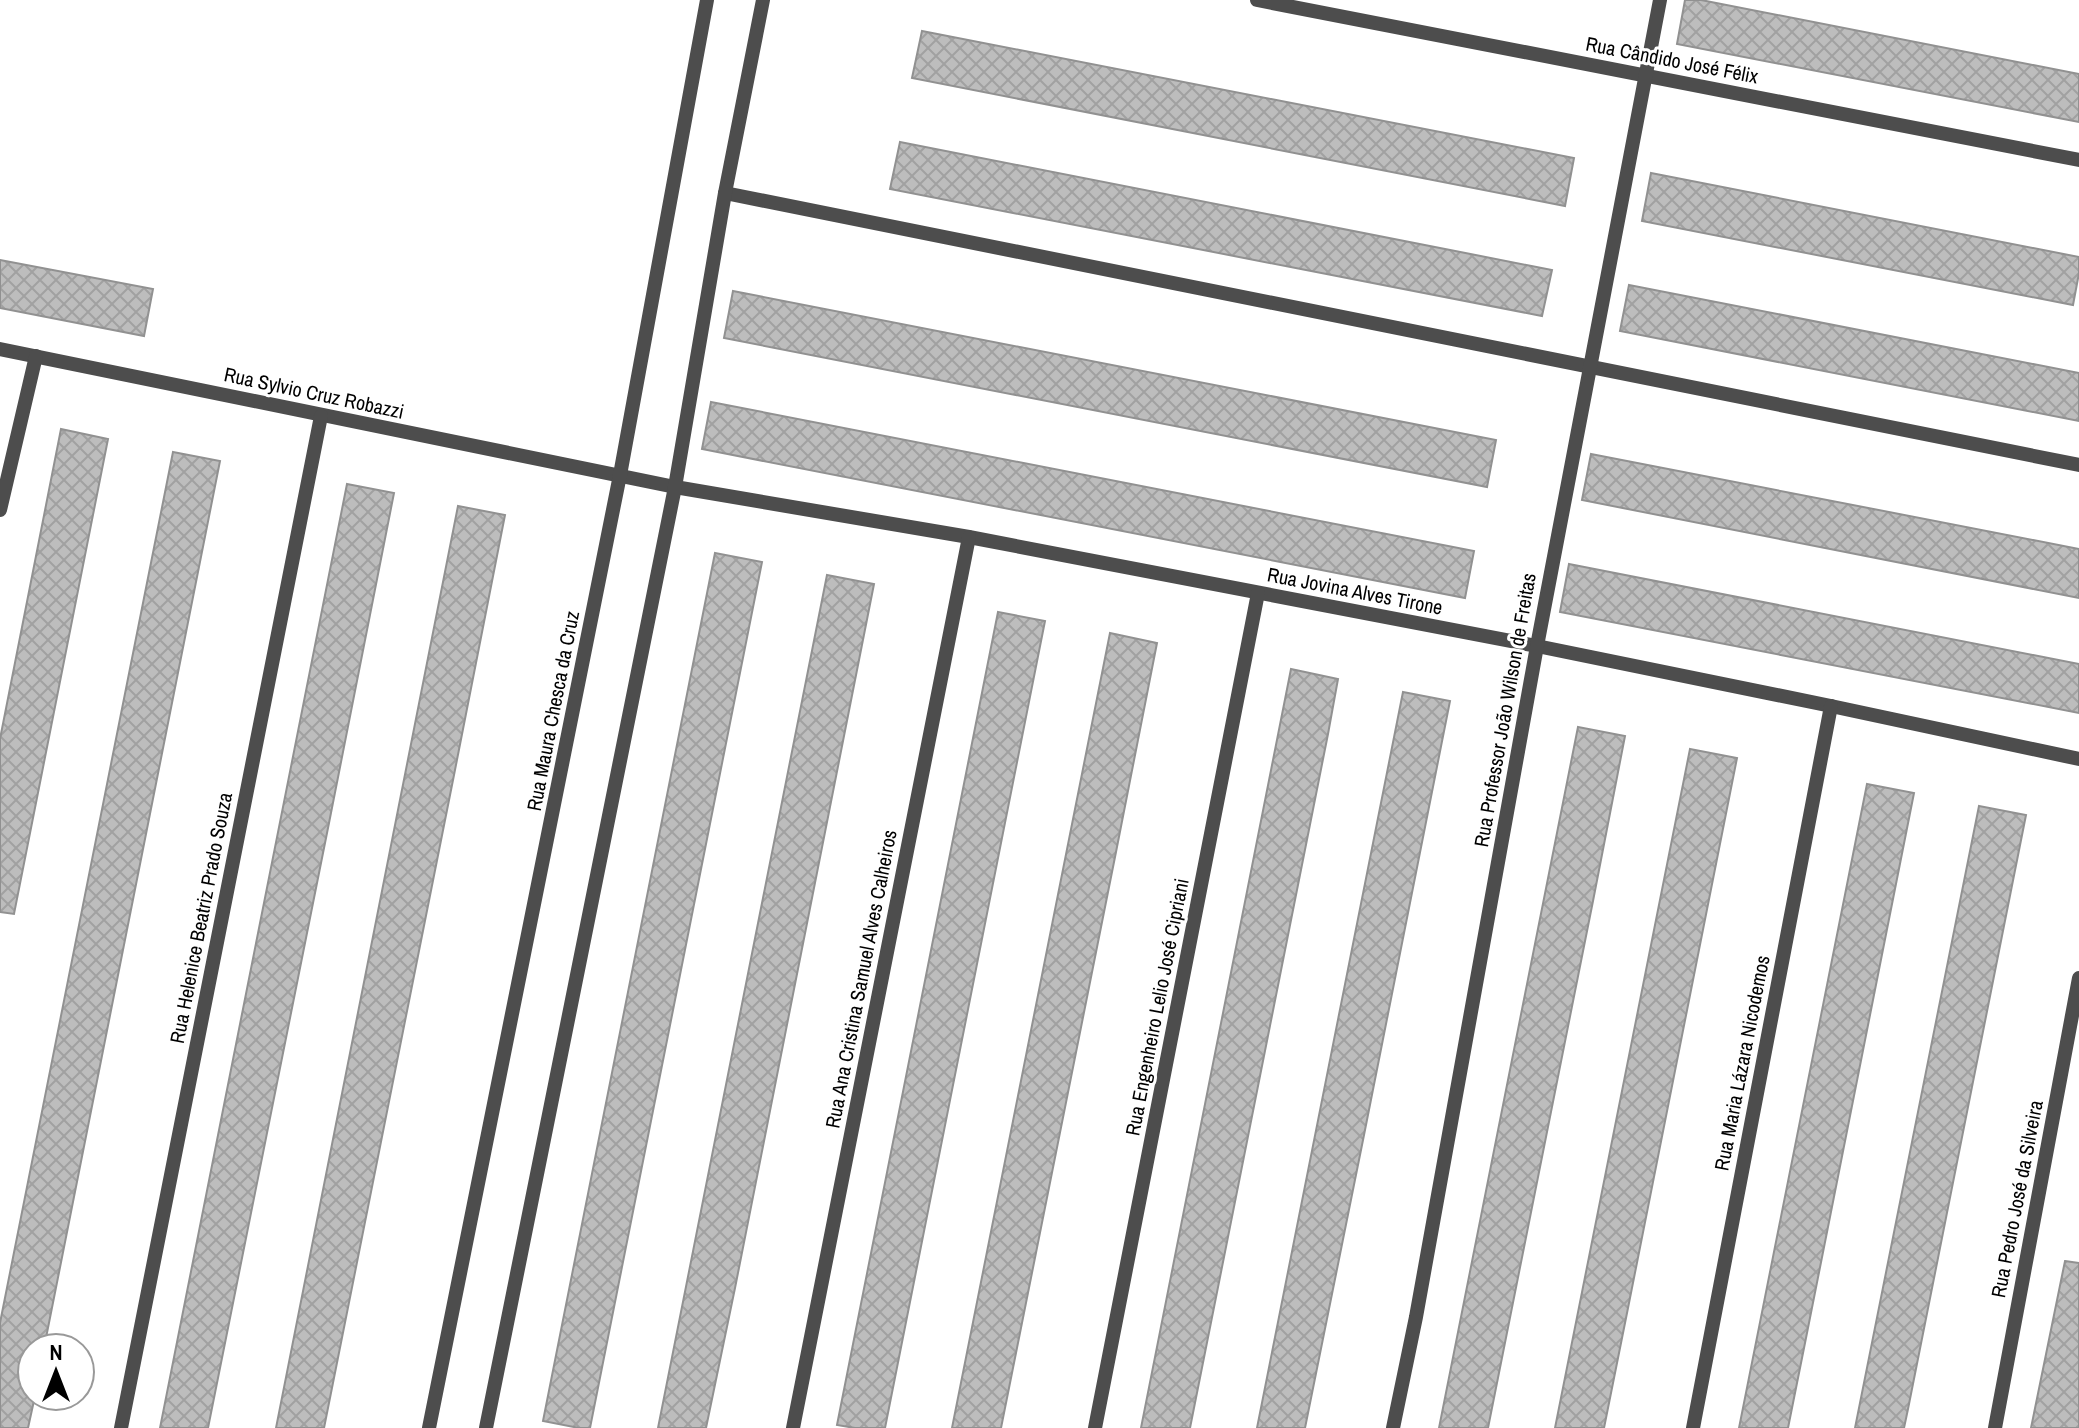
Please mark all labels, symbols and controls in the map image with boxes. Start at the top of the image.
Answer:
street label: Rua Cândido José Félix [1584,30,1761,90]
street label: Rua Sylvio Cruz Robazzi [222,360,407,425]
street label: Rua Jovina Alves Tirone [1265,560,1445,621]
street label: Rua Professor João Wilson de Freitas [1467,571,1542,849]
street label: Rua Maura Chesca da Cruz [520,609,585,813]
street label: Rua Helenice Beatriz Prado Souza [163,790,238,1046]
street label: Rua Ana Cristina Samuel Alves Calheiros [818,827,903,1130]
street label: Rua Engenheiro Lelio José Cipriani [1118,876,1195,1138]
street label: Rua Maria Lázara Nicodemos [1707,953,1776,1173]
street label: Rua Pedro José da Silveira [1984,1098,2049,1300]
north arrow [16,1332,96,1412]
text: N [49,1337,63,1367]

